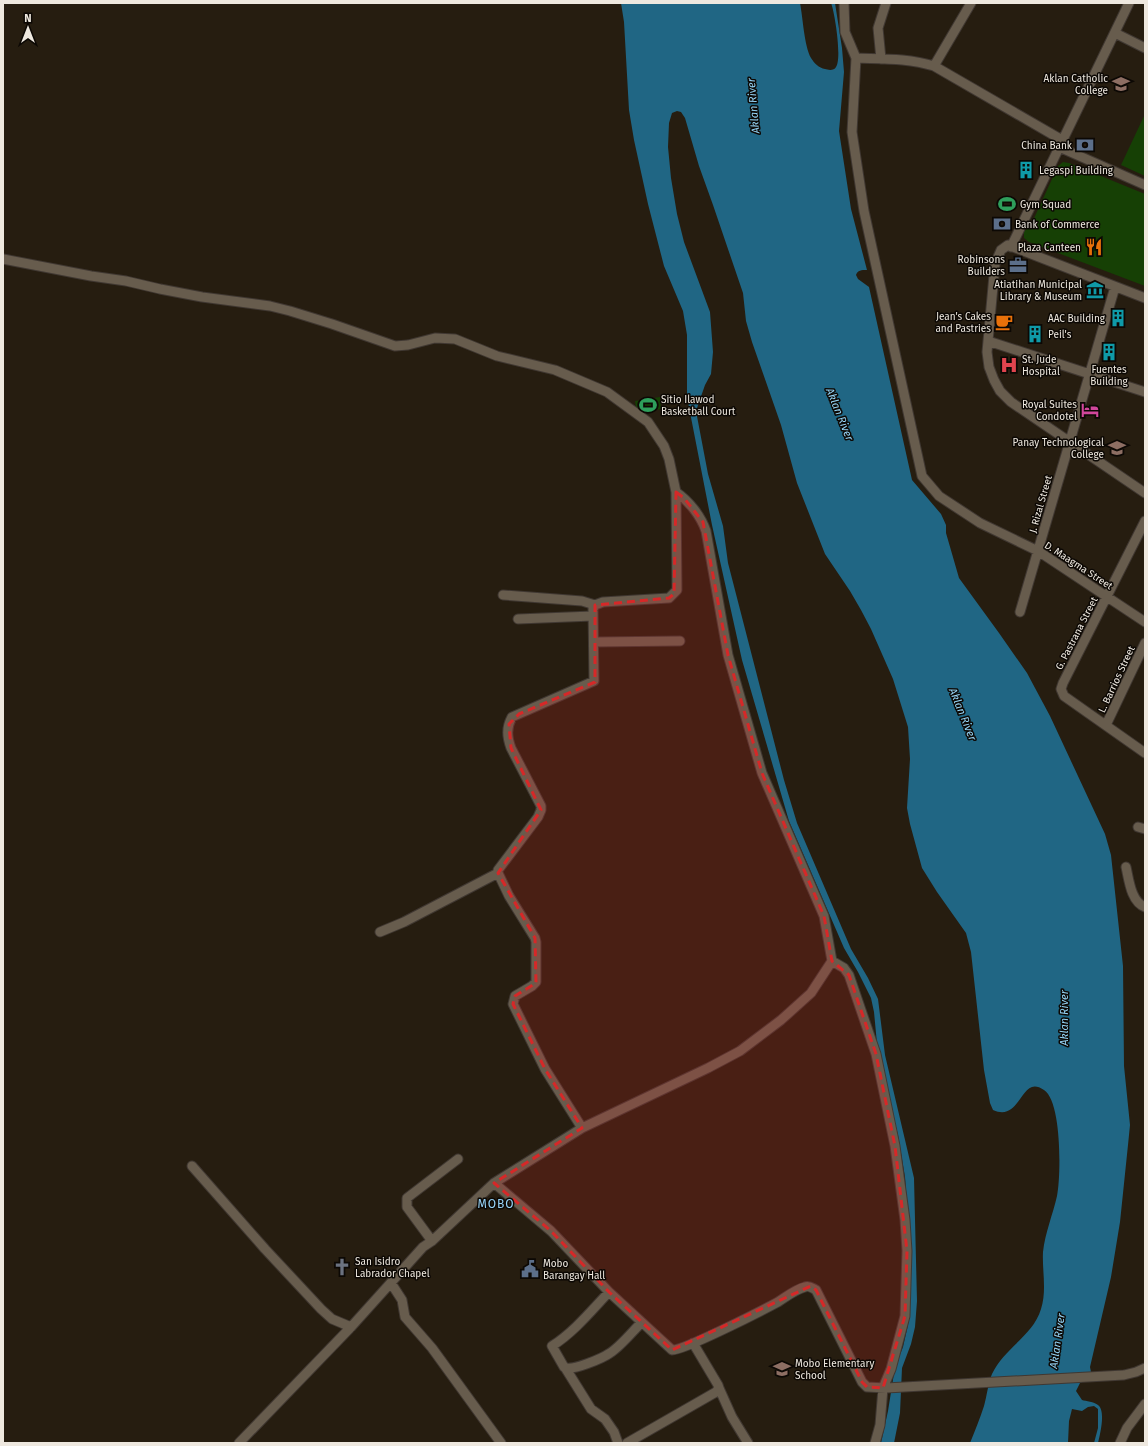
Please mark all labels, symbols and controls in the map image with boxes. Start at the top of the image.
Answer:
north arrow [8,8,48,48]
text: N [24,12,32,25]
place label: Aklan Catholic College [1044,73,1108,97]
school or university icon: Aklan Catholic College [1111,74,1131,94]
water label: Aklan River [745,77,762,135]
bank icon: China Bank [1075,135,1095,155]
place label: China Bank [1021,140,1073,152]
building icon: Legaspi Building [1016,160,1036,180]
place label: Legaspi Building [1039,165,1114,177]
sports icon: Gym Squad [997,194,1017,214]
place label: Gym Squad [1020,199,1071,211]
bank icon: Bank of Commerce [992,214,1012,234]
place label: Bank of Commerce [1015,219,1099,231]
restaurant icon: Plaza Canteen [1084,237,1104,257]
place label: Plaza Canteen [1018,242,1081,254]
place label: Robinsons Builders [958,254,1005,278]
office icon: Robinsons Builders [1008,255,1028,275]
place label: Atiatihan Municipal Library & Museum [994,279,1082,303]
museum icon: Atiatihan Municipal Library & Museum [1085,280,1105,300]
building icon: AAC Building [1108,308,1128,328]
place label: Jean's Cakes and Pastries [935,311,991,335]
cafe icon: Jean's Cakes and Pastries [994,312,1014,332]
place label: AAC Building [1048,313,1106,325]
building icon: Peil's [1025,324,1045,344]
place label: Peil's [1048,329,1072,341]
building icon: Fuentes Building [1099,342,1119,362]
place label: St. Jude Hospital [1022,354,1060,378]
hospital icon: St. Jude Hospital [999,355,1019,375]
place label: Fuentes Building [1090,364,1129,388]
water label: Aklan River [823,385,856,443]
place label: Sitio Ilawod Basketball Court [661,394,736,418]
sports icon: Sitio Ilawod Basketball Court [638,395,658,415]
place label: Royal Suites Condotel [1022,399,1077,423]
hotel icon: Royal Suites Condotel [1080,400,1100,420]
place label: Panay Technological College [1012,437,1104,461]
school or university icon: Panay Technological College [1107,438,1127,458]
street label: J. Rizal Street [1027,474,1055,534]
street label: D. Maagma Street [1042,539,1115,593]
street label: G. Pastrana Street [1053,595,1101,672]
street label: L. Barrios Street [1096,644,1138,715]
water label: Aklan River [946,685,979,743]
water label: Aklan River [1058,989,1071,1047]
district label: MOBO [477,1197,515,1211]
place label: San Isidro Labrador Chapel [355,1256,430,1280]
church icon: San Isidro Labrador Chapel [332,1257,352,1277]
place label: Mobo Barangay Hall [543,1258,605,1282]
public building icon: Mobo Barangay Hall [520,1259,540,1279]
water label: Aklan River [1047,1312,1068,1371]
place label: Mobo Elementary School [795,1358,874,1382]
school or university icon: Mobo Elementary School [772,1359,792,1379]

